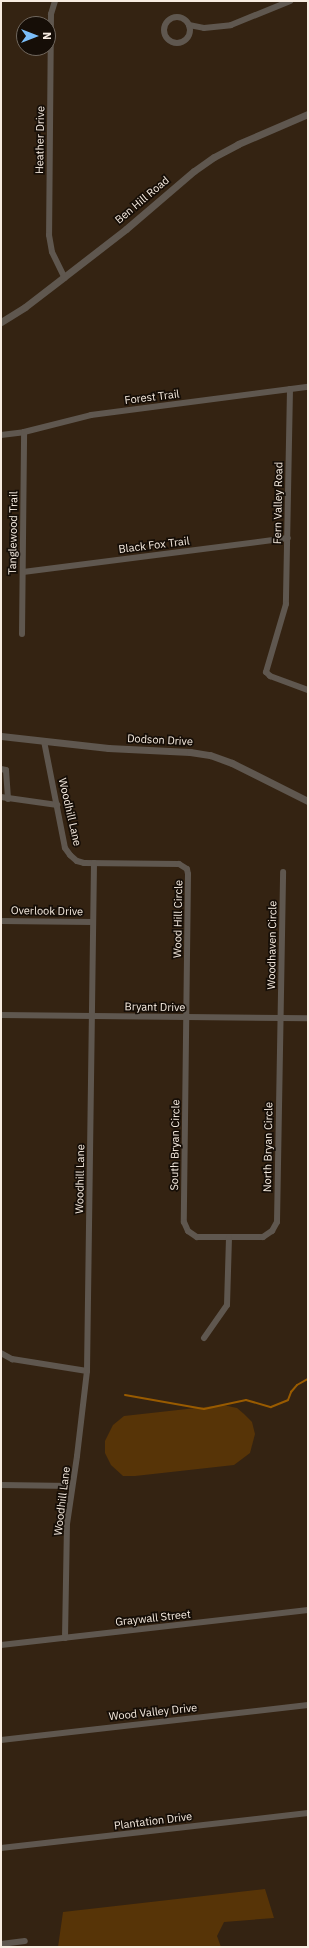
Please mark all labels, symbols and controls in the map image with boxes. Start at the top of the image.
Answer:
north arrow [16,16,56,56]
text: N [40,32,54,40]
street label: Heather Drive [33,106,47,174]
street label: Ben Hill Road [112,174,172,226]
street label: Forest Trail [124,387,180,407]
street label: Fern Valley Road [271,462,285,544]
street label: Tanglewood Trail [6,491,20,575]
street label: Black Fox Trail [118,534,190,556]
street label: Dodson Drive [127,732,193,748]
street label: Woodhill Lane [56,777,84,847]
street label: Wood Hill Circle [171,880,185,958]
street label: Woodhaven Circle [265,901,279,989]
street label: Overlook Drive [11,904,83,918]
street label: Bryant Drive [125,1000,185,1014]
street label: South Bryan Circle [168,1099,182,1191]
street label: North Bryan Circle [261,1102,275,1192]
street label: Woodhill Lane [73,1144,87,1214]
street label: Woodhill Lane [51,1466,73,1536]
street label: Graywall Street [115,1607,191,1629]
street label: Wood Valley Drive [108,1701,198,1723]
street label: Plantation Drive [113,1810,193,1832]

